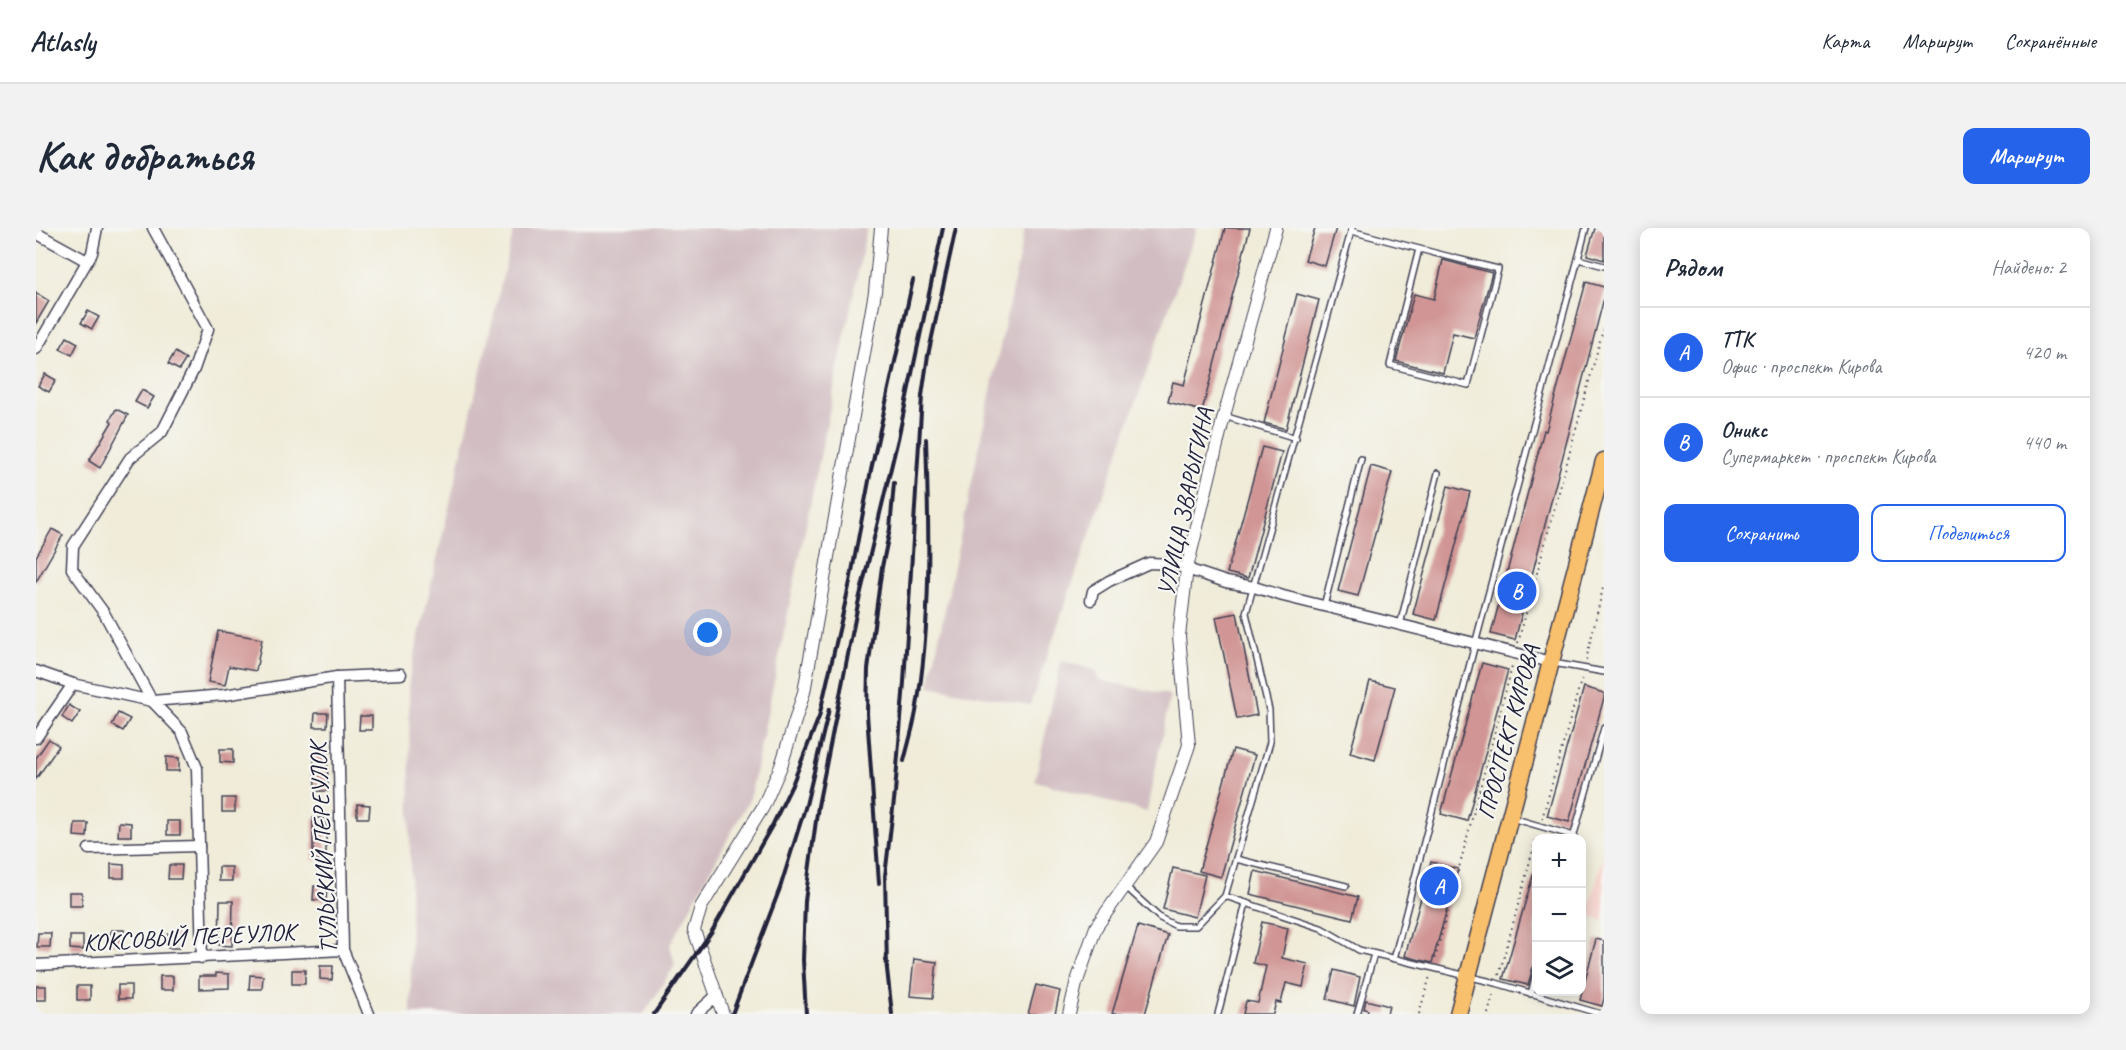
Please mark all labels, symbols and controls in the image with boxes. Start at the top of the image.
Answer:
text: Atlasly [30,24,95,59]
text: Карта [1821,28,1870,54]
text: Маршрут [1903,28,1972,54]
text: Сохранённые [2005,28,2096,54]
button: Маршрут [1963,128,2090,184]
text: Как добраться [36,130,253,183]
text: Рядом [1664,251,1722,284]
text: Найдено: 2 [1991,255,2066,280]
text: ТТК [1721,326,1754,354]
text: A [1678,340,1689,365]
text: 420 m [2023,340,2066,365]
text: Офис · проспект Кирова [1721,354,1881,379]
street label: УЛИЦА ЗВАРЫГИНА [1150,404,1220,599]
text: Оникс [1721,416,1768,444]
text: B [1678,430,1689,455]
text: 440 m [2023,430,2066,455]
text: Супермаркет · проспект Кирова [1721,444,1936,469]
button: Сохранить [1664,504,1859,562]
button: Поделиться [1871,504,2066,562]
pin: B [1498,568,1536,614]
your location [693,618,722,647]
street label: ПРОСПЕКТ КИРОВА [1470,641,1546,822]
street label: ТУЛЬСКИЙ ПЕРЕУЛОК [302,737,344,954]
map controls [1532,834,1586,996]
button: + [1532,834,1586,888]
pin: A [1420,864,1458,908]
button: − [1532,888,1586,942]
street label: КОКСОВЫЙ ПЕРЕУЛОК [82,916,301,958]
button: layers [1532,942,1586,996]

